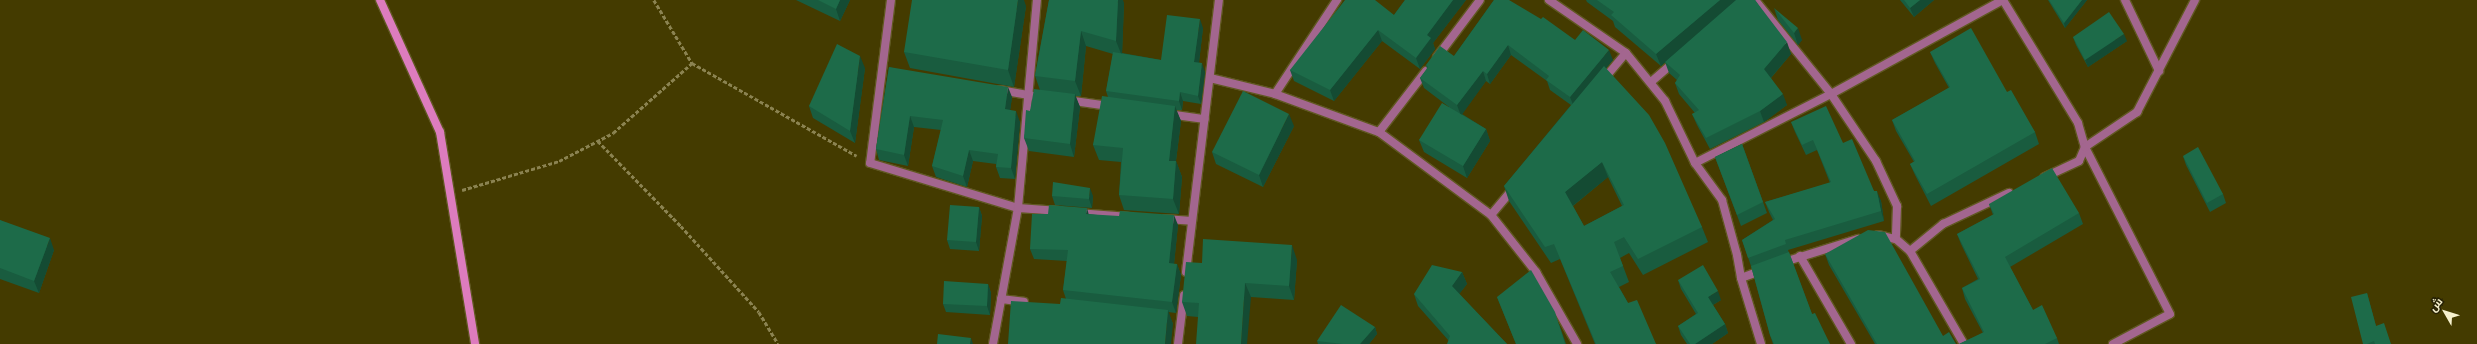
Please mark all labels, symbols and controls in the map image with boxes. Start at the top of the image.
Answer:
north arrow [2425,292,2465,332]
text: ش [2425,294,2446,315]

